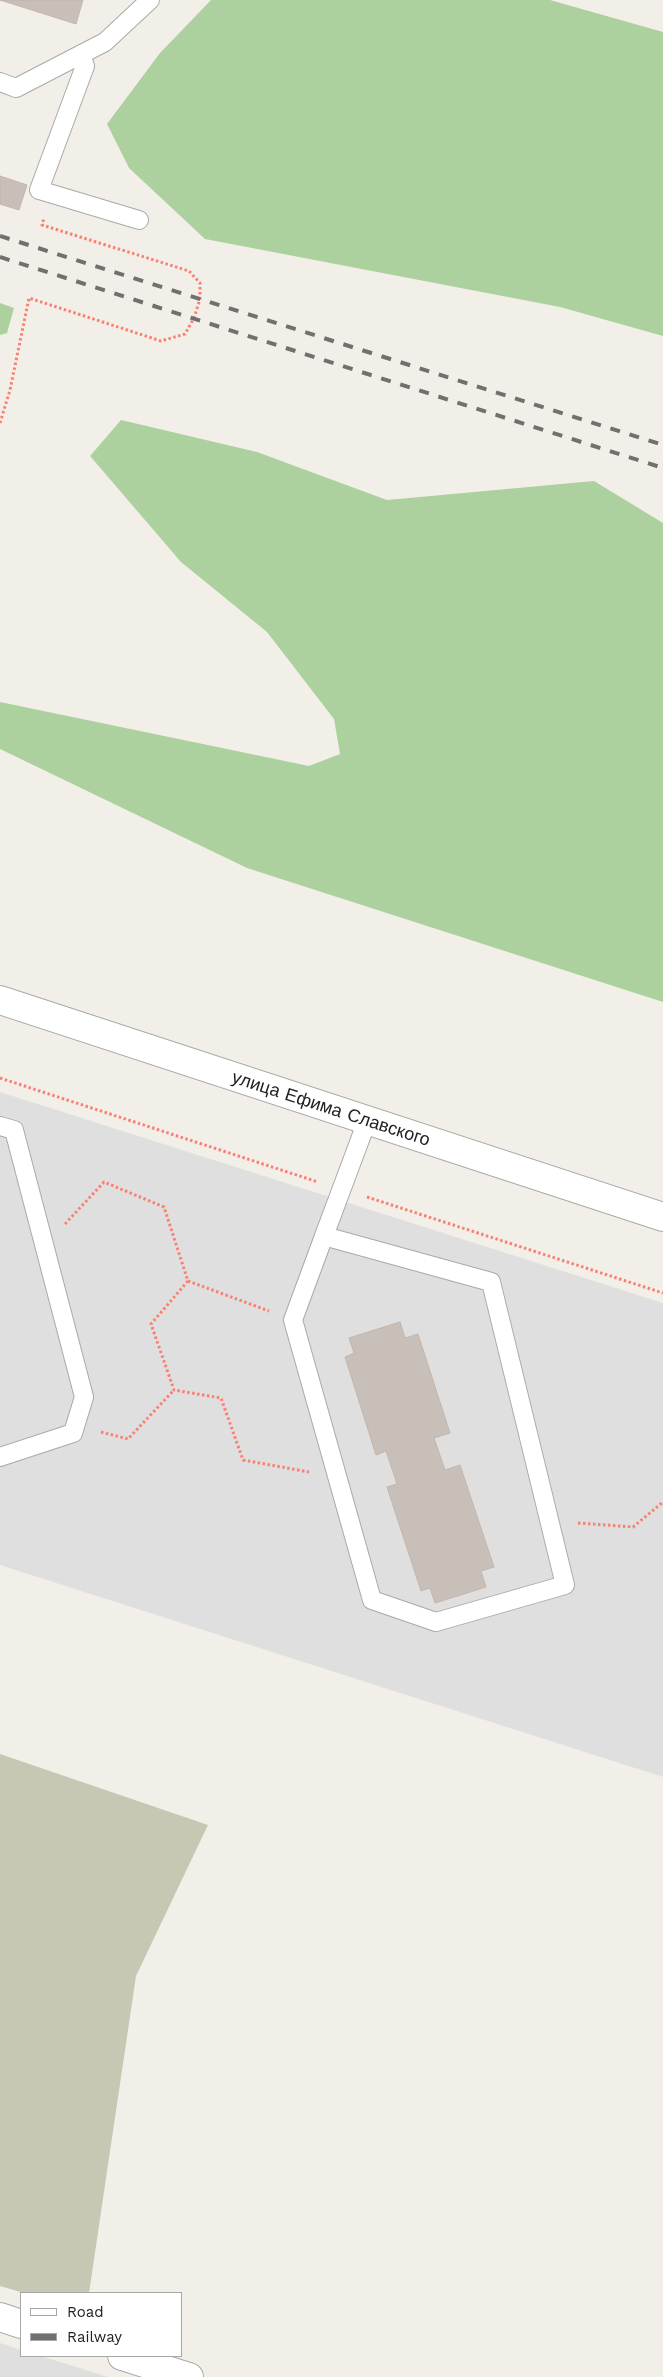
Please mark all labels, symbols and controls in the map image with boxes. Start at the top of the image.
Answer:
street label: улица Ефима Славского [229,1067,433,1151]
legend [20,2292,182,2357]
text: Road [67,2303,104,2321]
text: Railway [67,2328,122,2346]

